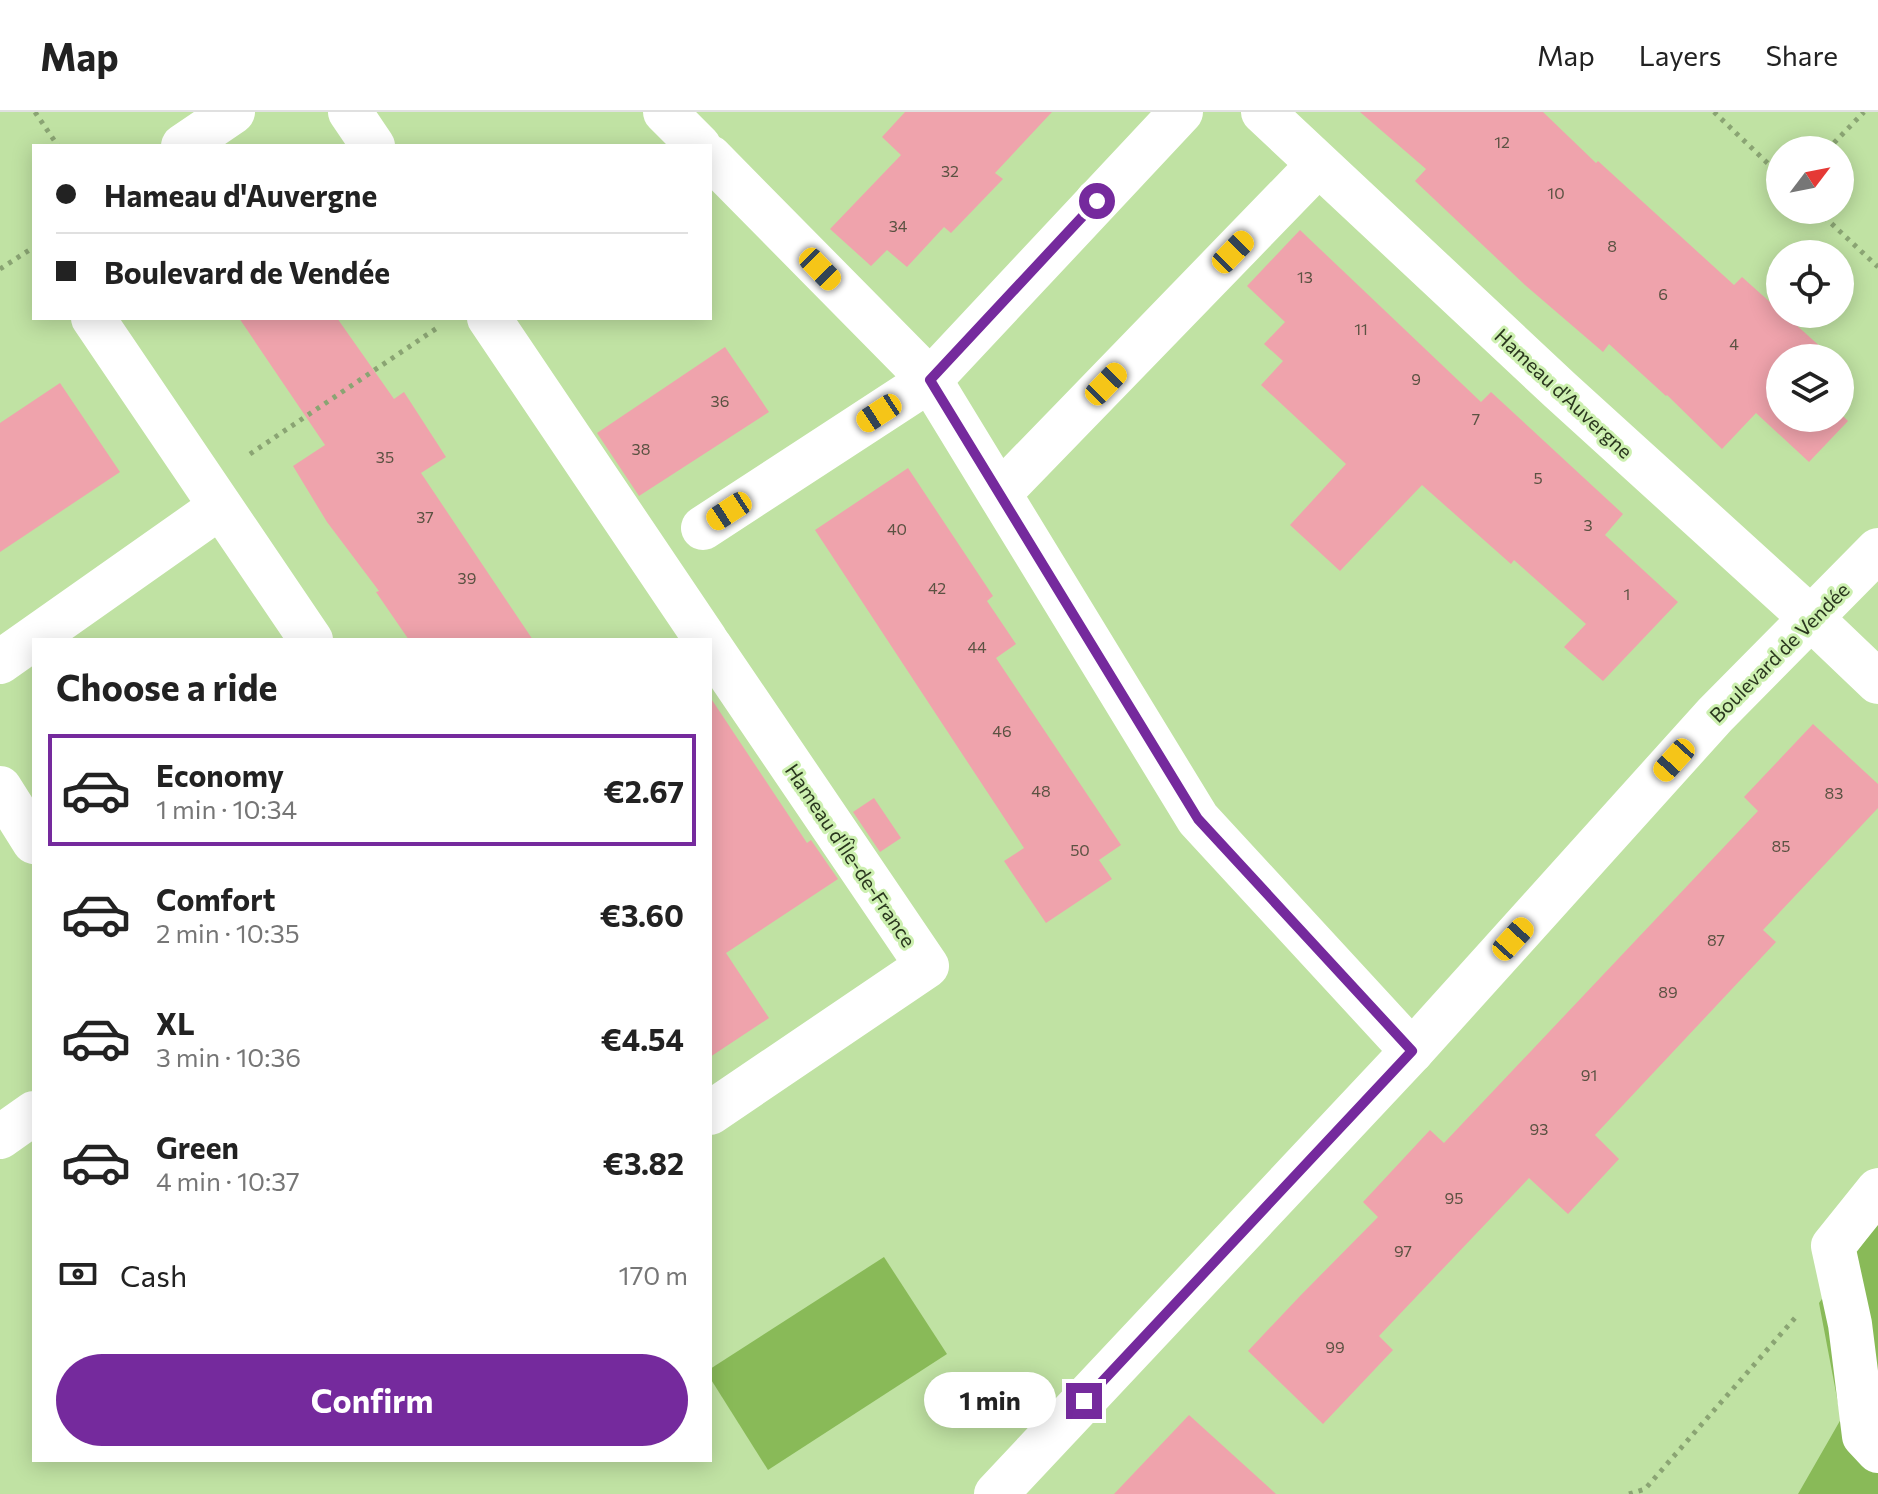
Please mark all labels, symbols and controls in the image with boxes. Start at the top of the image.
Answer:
text: Map [40,32,119,79]
text: Map [1537,38,1595,72]
text: Layers [1639,38,1721,72]
text: Share [1765,38,1838,72]
house number: 12 [1494,132,1510,151]
north arrow [1766,136,1854,224]
map controls [1766,136,1854,432]
house number: 32 [941,161,959,180]
text: Hameau d'Auvergne [104,176,377,213]
route start [1079,183,1115,219]
house number: 10 [1547,183,1565,202]
house number: 34 [889,216,908,235]
car [1208,226,1258,278]
house number: 8 [1607,236,1617,255]
button: locate [1766,240,1854,328]
car [795,243,845,295]
text: Boulevard de Vendée [104,253,390,290]
house number: 13 [1297,267,1313,286]
house number: 6 [1658,284,1668,303]
house number: 11 [1354,319,1368,338]
street label: Hameau d'Auvergne [1490,323,1638,463]
house number: 4 [1729,334,1739,353]
button: layers [1766,344,1854,432]
car [1081,358,1131,410]
house number: 9 [1411,369,1421,388]
car [852,390,906,436]
house number: 36 [711,391,729,410]
house number: 7 [1472,409,1480,428]
house number: 38 [632,439,650,458]
house number: 35 [376,447,394,466]
house number: 5 [1533,468,1543,487]
car [702,488,756,534]
house number: 37 [416,507,434,526]
house number: 3 [1583,515,1593,534]
house number: 40 [887,519,907,538]
house number: 39 [458,568,476,587]
street label: Boulevard de Vendée [1704,577,1854,727]
house number: 42 [928,578,946,597]
house number: 1 [1624,584,1630,603]
house number: 44 [967,637,987,656]
text: Choose a ride [56,664,277,708]
house number: 46 [992,721,1012,740]
car [1649,734,1699,786]
icon: car [60,754,132,826]
text: Economy [156,756,284,793]
street label: Hameau d'Île-de-France [781,759,921,951]
text: €2.67 [604,772,684,809]
house number: 48 [1031,781,1051,800]
house number: 83 [1825,783,1843,802]
text: 1 min · 10:34 [156,793,297,824]
house number: 85 [1772,836,1790,855]
house number: 50 [1070,840,1090,859]
icon: car [60,878,132,950]
text: Comfort [156,880,275,917]
text: €3.60 [600,896,684,933]
car [1488,913,1538,965]
text: 2 min · 10:35 [156,917,300,948]
house number: 87 [1707,930,1725,949]
house number: 89 [1658,982,1678,1001]
icon: car [60,1002,132,1074]
text: XL [156,1004,195,1041]
text: €4.54 [601,1020,684,1057]
text: 3 min · 10:36 [156,1041,301,1072]
house number: 91 [1581,1065,1597,1084]
house number: 93 [1530,1119,1548,1138]
icon: car [60,1126,132,1198]
text: Green [156,1128,239,1165]
text: €3.82 [603,1144,684,1181]
text: 4 min · 10:37 [156,1165,300,1196]
house number: 95 [1445,1188,1463,1207]
house number: 97 [1394,1241,1412,1260]
icon: cash [56,1252,100,1296]
text: Cash [120,1256,187,1293]
text: 170 m [619,1259,688,1290]
house number: 99 [1325,1337,1345,1356]
button: Confirm [56,1354,688,1446]
callout: 1 min [924,1373,1056,1429]
route end [1066,1383,1102,1419]
text: 1 min [959,1384,1021,1415]

